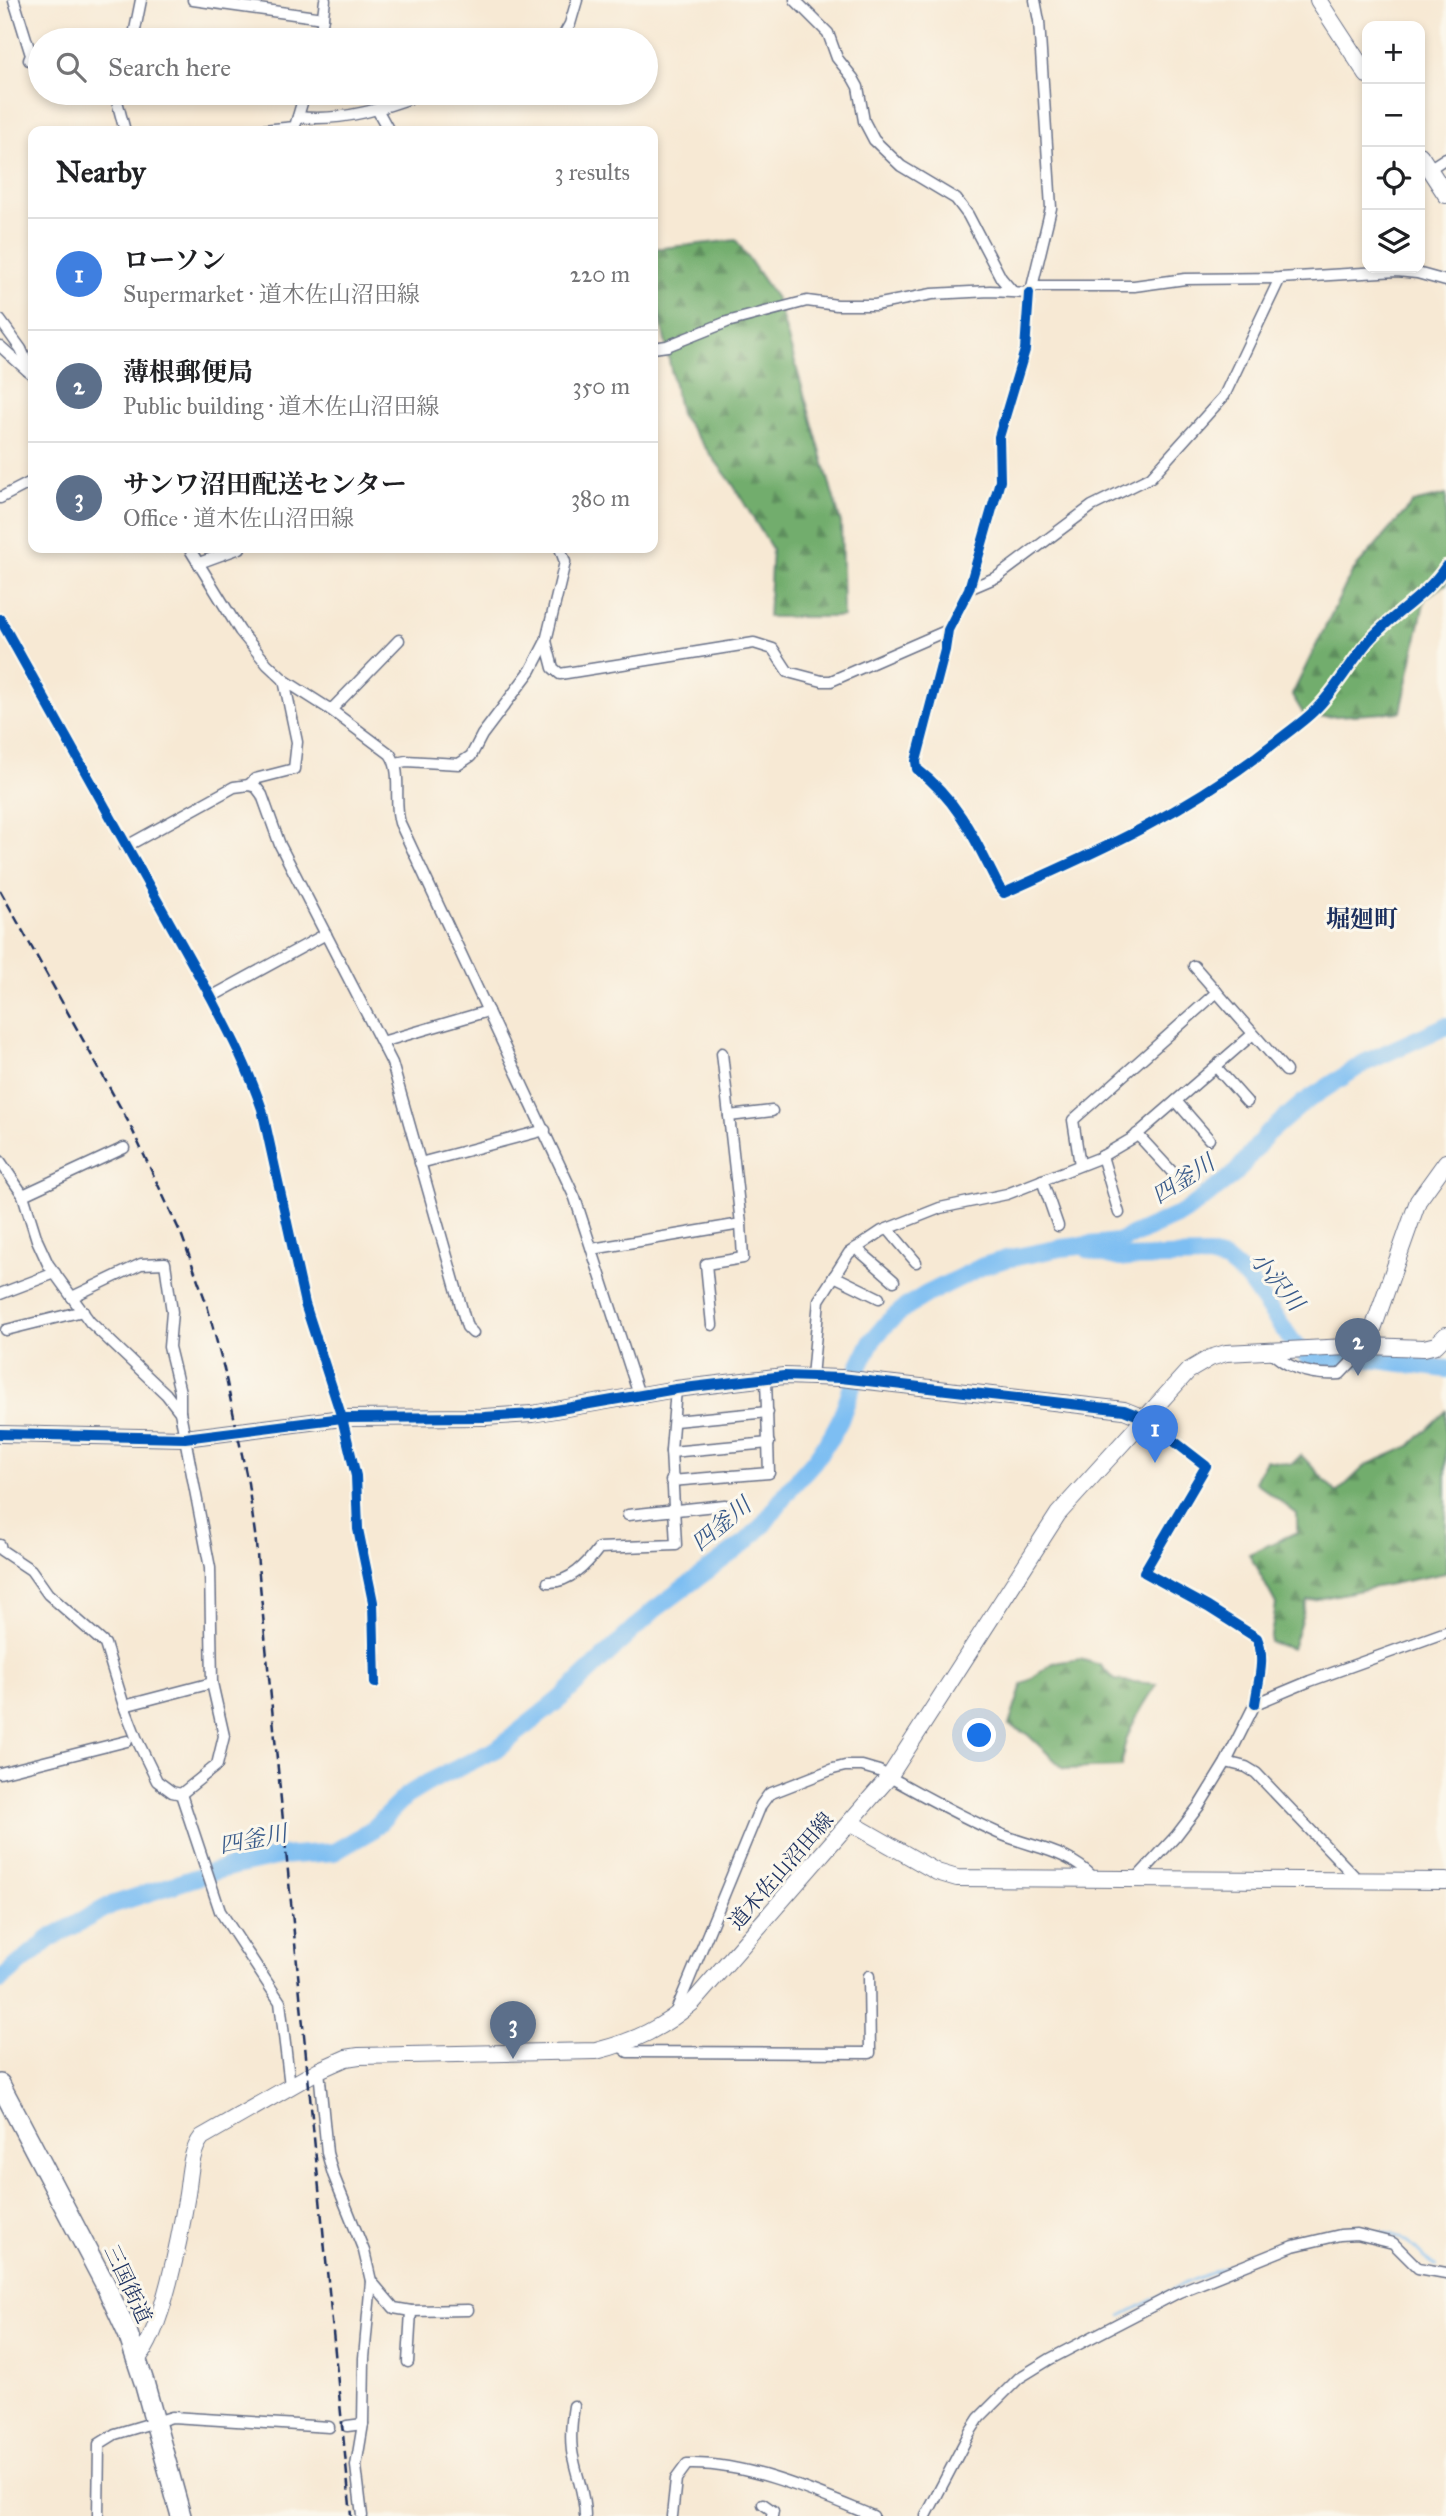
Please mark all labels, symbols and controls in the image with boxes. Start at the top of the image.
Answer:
map controls [1362,21,1425,273]
button: + [1362,21,1425,84]
search box [28,28,658,105]
icon: search [52,48,90,86]
text: Search here [108,51,231,83]
button: − [1362,84,1425,147]
button: locate [1362,147,1425,210]
text: Nearby [56,154,146,190]
text: 3 results [554,158,630,186]
button: layers [1362,210,1425,273]
text: ローソン [123,244,226,276]
text: 1 [74,260,84,288]
text: 220 m [570,260,630,288]
text: Supermarket · 道木佐山沼田線 [123,280,420,308]
text: 薄根郵便局 [123,356,253,388]
text: 2 [73,372,85,400]
text: 350 m [572,372,630,400]
text: Public building · 道木佐山沼田線 [123,392,439,420]
text: サンワ沼田配送センター [123,468,407,500]
text: 3 [74,484,84,512]
text: 380 m [571,484,630,512]
text: Office · 道木佐山沼田線 [123,504,354,532]
district label: 堀廻町 [1326,904,1398,934]
water label: 四釜川 [1146,1147,1222,1210]
water label: 小沢川 [1244,1246,1312,1319]
pin: 2 [1335,1318,1381,1376]
pin: 1 [1132,1405,1178,1463]
water label: 四釜川 [686,1489,759,1557]
your location [962,1718,996,1752]
street label: 道木佐山沼田線 [723,1807,839,1935]
water label: 四釜川 [216,1818,292,1859]
pin: 3 [490,2001,536,2059]
street label: 三国街道 [98,2240,158,2328]

